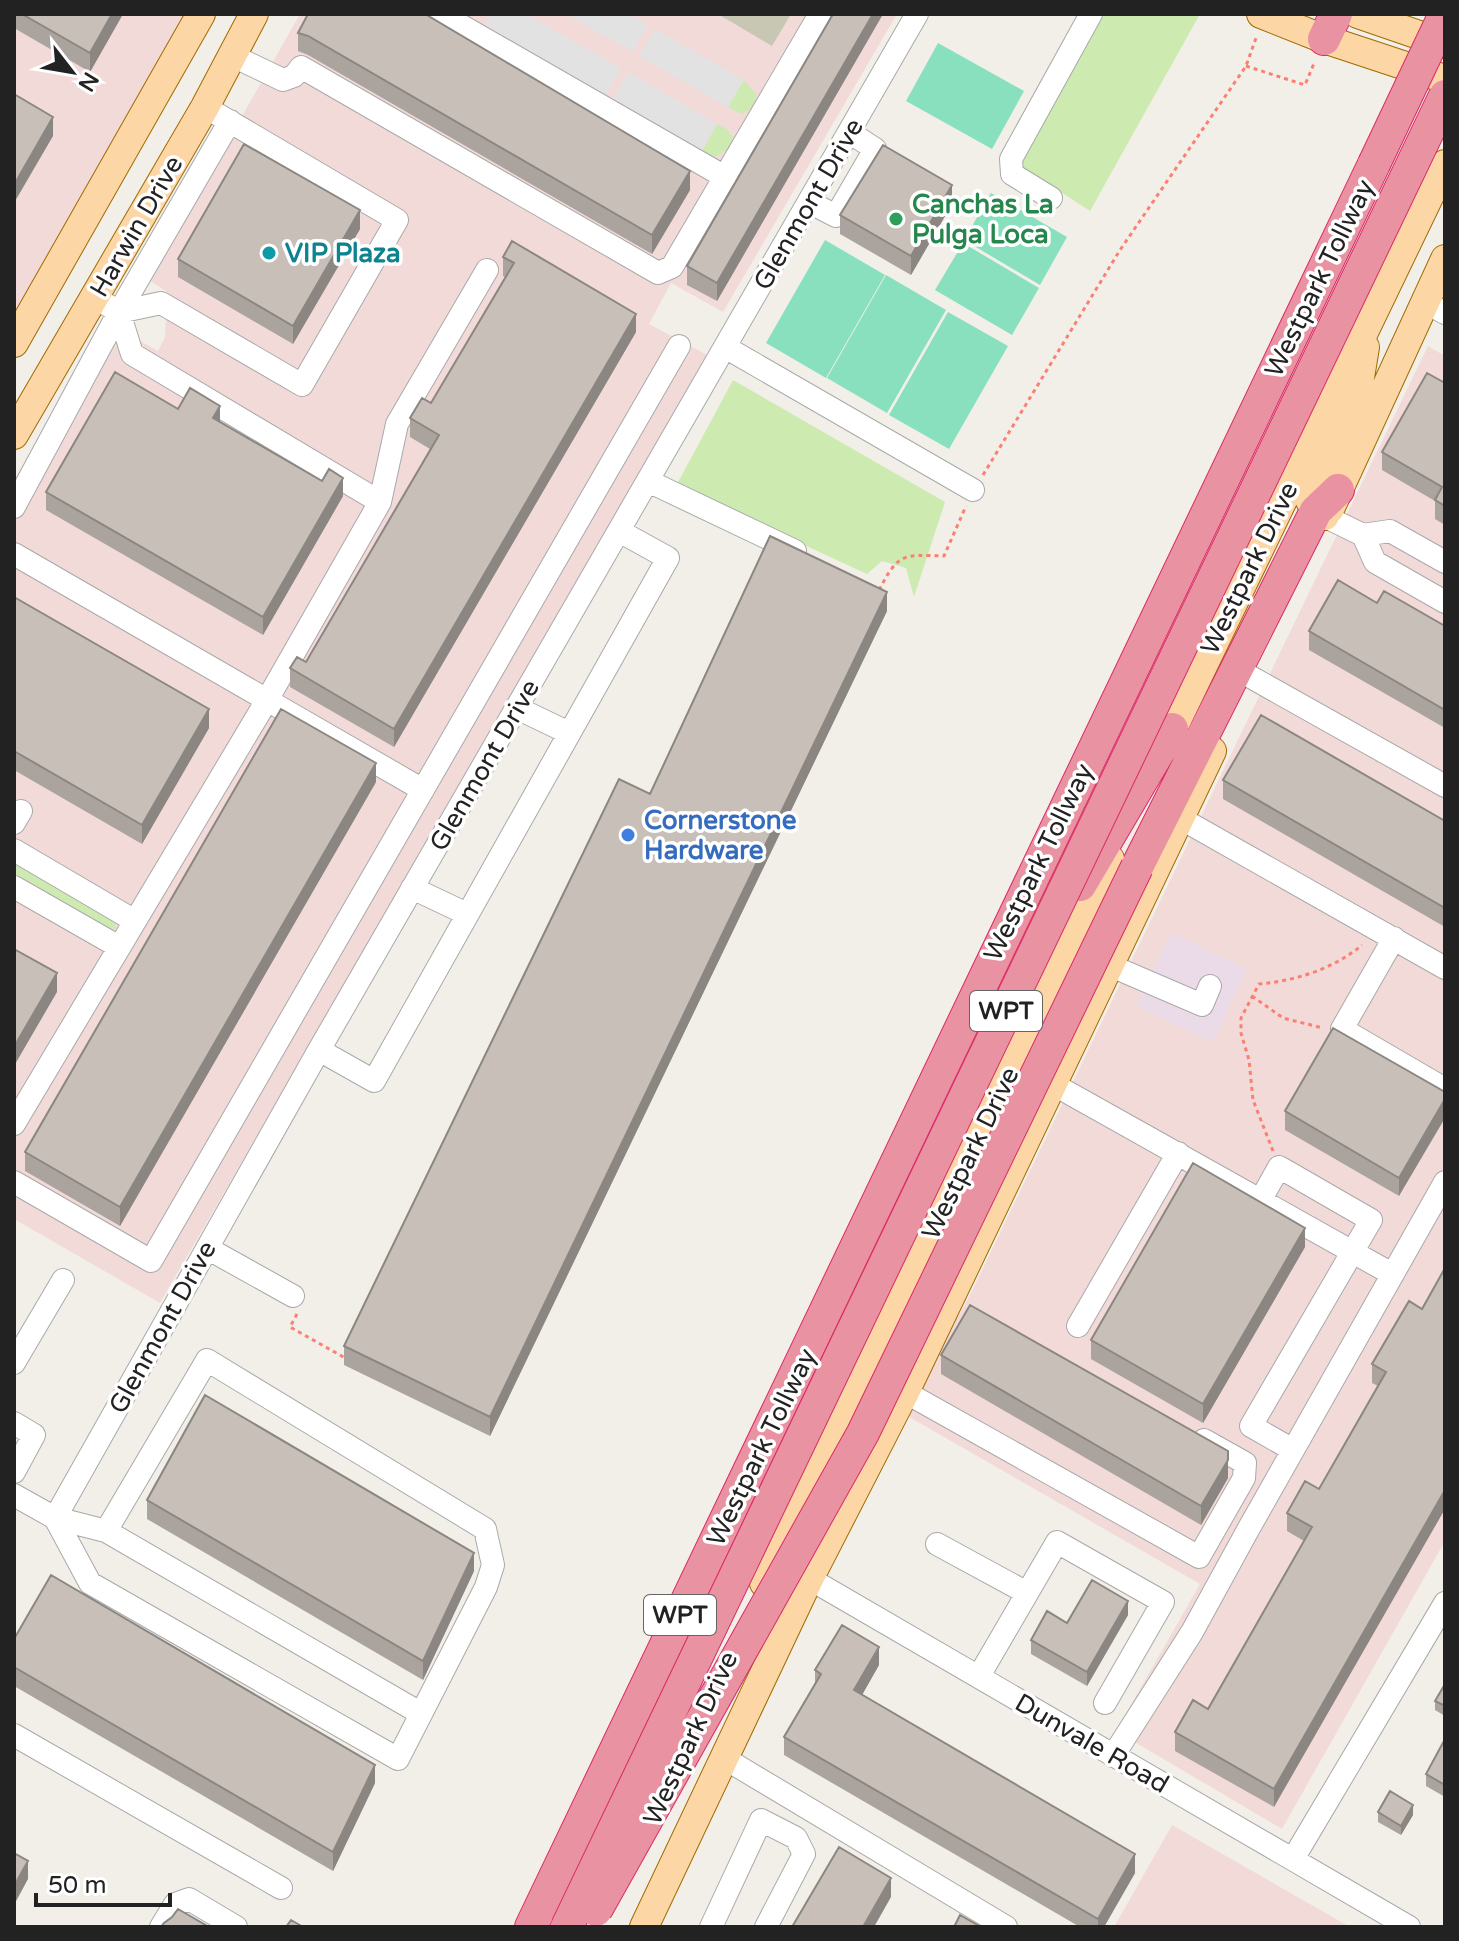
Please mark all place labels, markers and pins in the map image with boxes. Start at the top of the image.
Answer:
place label: Canchas La Pulga Loca [912,189,1054,250]
marker: Canchas La Pulga Loca [887,210,905,228]
place label: VIP Plaza [285,238,401,269]
marker: VIP Plaza [260,244,278,262]
place label: Cornerstone Hardware [644,805,797,866]
marker: Cornerstone Hardware [619,826,637,844]

